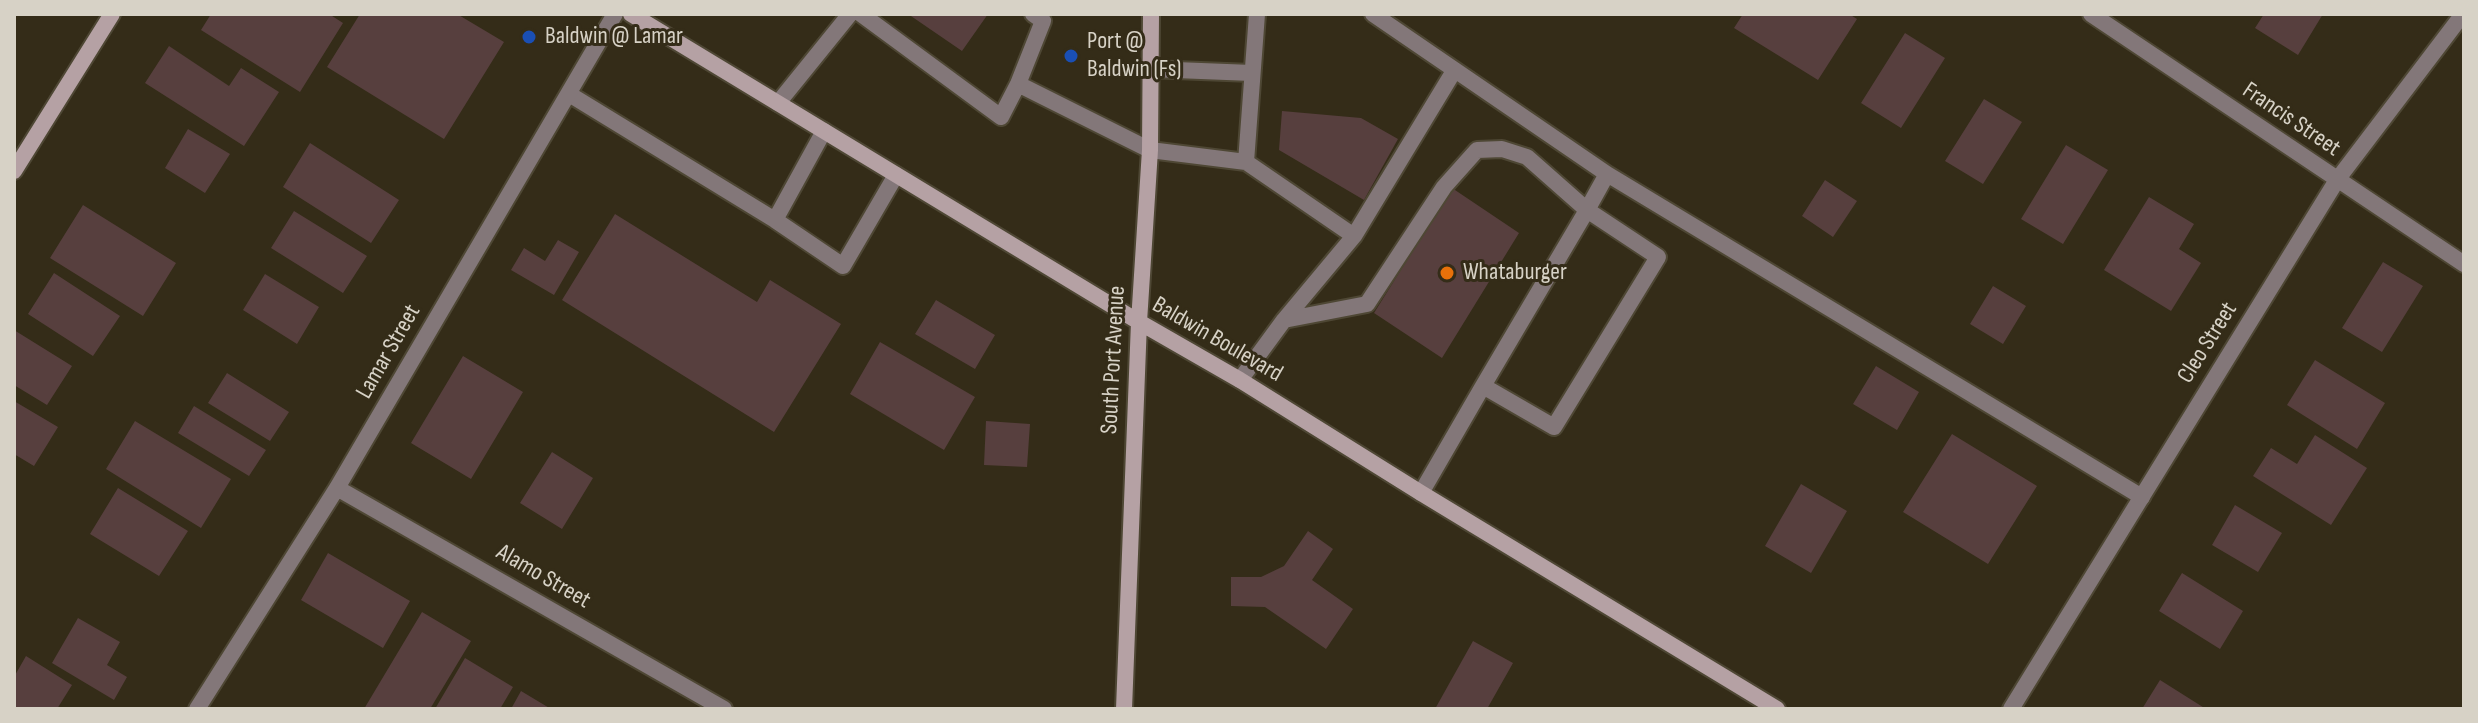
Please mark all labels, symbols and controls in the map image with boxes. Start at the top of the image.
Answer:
place label: Baldwin @ Lamar [545,23,683,51]
marker: Baldwin @ Lamar [520,28,538,46]
place label: Port @ Baldwin (Fs) [1087,28,1182,84]
marker: Port @ Baldwin (Fs) [1062,47,1080,65]
street label: Francis Street [2236,77,2346,163]
place label: Whataburger [1463,259,1567,287]
marker: Whataburger [1438,264,1456,282]
street label: South Port Avenue [1096,285,1132,435]
street label: Baldwin Boulevard [1147,291,1287,389]
street label: Cleo Street [2172,297,2244,389]
street label: Lamar Street [351,300,427,404]
street label: Alamo Street [491,539,595,615]

